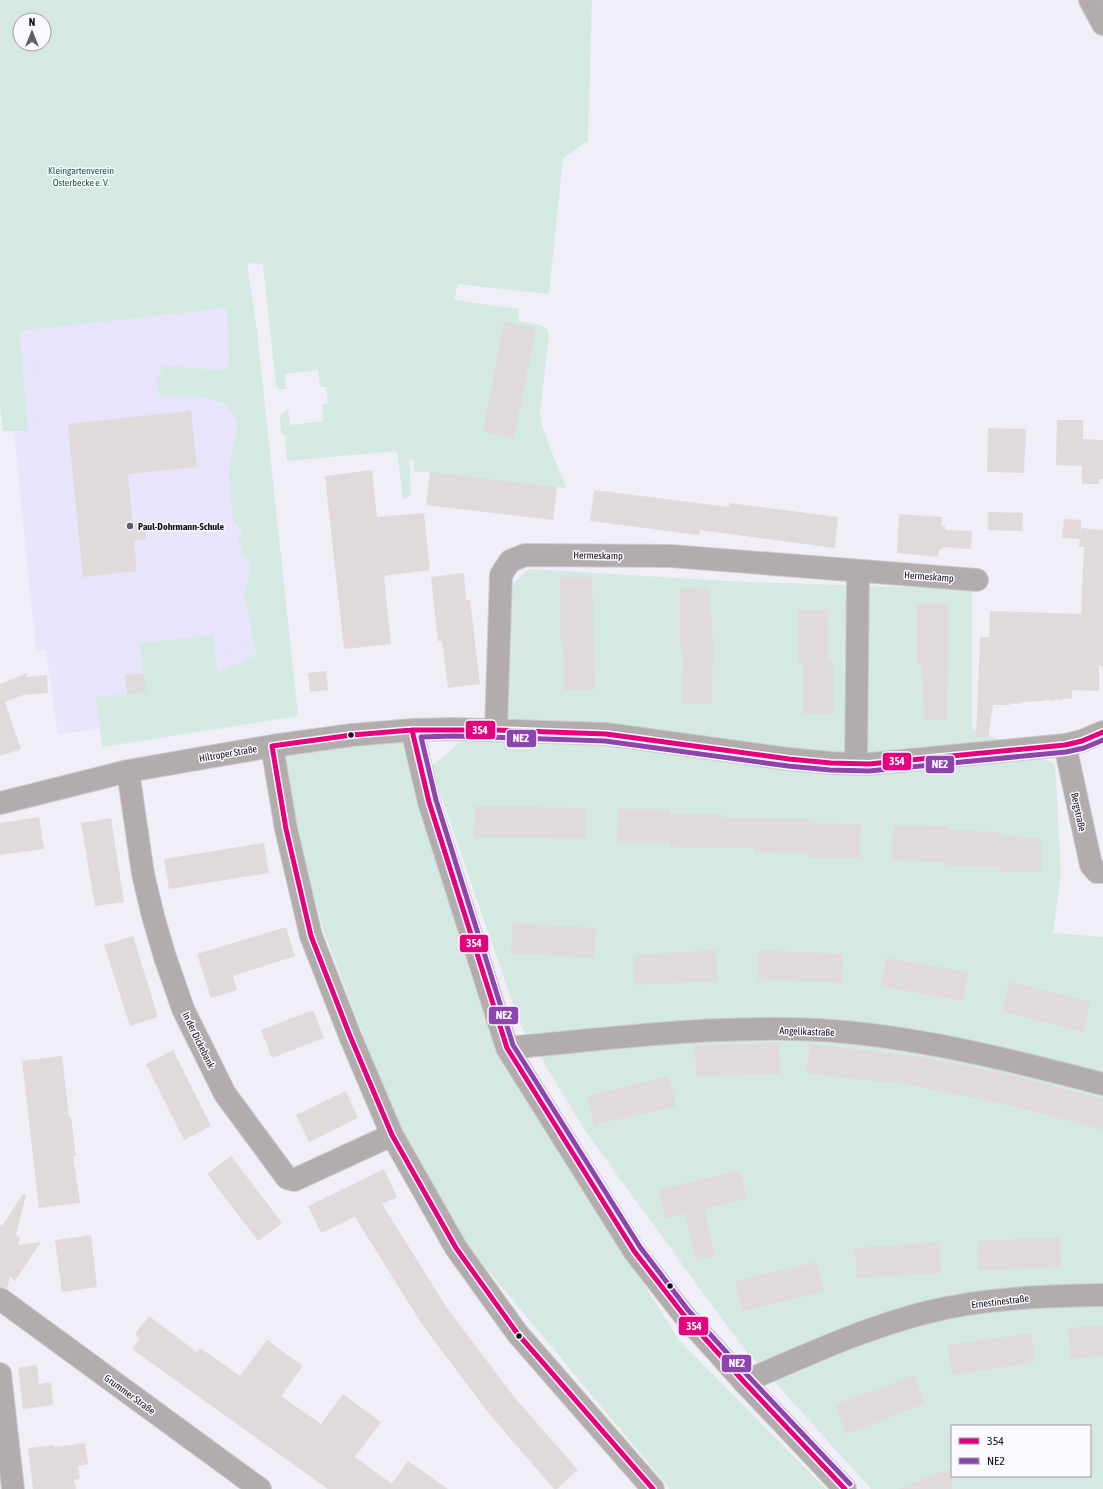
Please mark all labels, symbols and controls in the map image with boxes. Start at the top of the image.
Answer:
north arrow [12,12,52,52]
text: N [29,16,35,28]
park label: Kleingartenverein Osterbecke e. V. [48,165,114,188]
marker: Paul-Dohrmann-Schule [125,521,135,531]
place label: Paul-Dohrmann-Schule [138,521,225,532]
street label: Hermeskamp [573,550,623,561]
street label: Hermeskamp [904,569,954,584]
line badge: 354 [465,720,496,740]
text: 354 [472,724,488,736]
line badge: NE2 [506,729,537,748]
unlabelled marker [346,730,356,740]
text: NE2 [513,732,529,744]
street label: Hiltroper Straße [198,743,258,764]
line badge: 354 [882,752,912,771]
text: 354 [889,755,905,767]
line badge: NE2 [925,755,955,774]
text: NE2 [932,758,948,770]
street label: Bergstraße [1069,792,1088,833]
line badge: 354 [459,934,489,953]
text: 354 [466,937,482,949]
line badge: NE2 [488,1006,519,1025]
text: NE2 [496,1009,512,1021]
street label: In der Dickebank [180,1010,217,1071]
street label: Angelikastraße [779,1025,835,1038]
unlabelled marker [665,1281,675,1291]
street label: Ernestinestraße [971,1292,1030,1310]
line badge: 354 [678,1316,709,1336]
text: 354 [686,1320,702,1332]
unlabelled marker [514,1331,524,1341]
line badge: NE2 [721,1354,752,1373]
text: NE2 [729,1357,745,1369]
street label: Grummer Straße [102,1372,158,1417]
legend [951,1425,1091,1477]
text: 354 [987,1434,1004,1448]
text: NE2 [987,1454,1005,1468]

